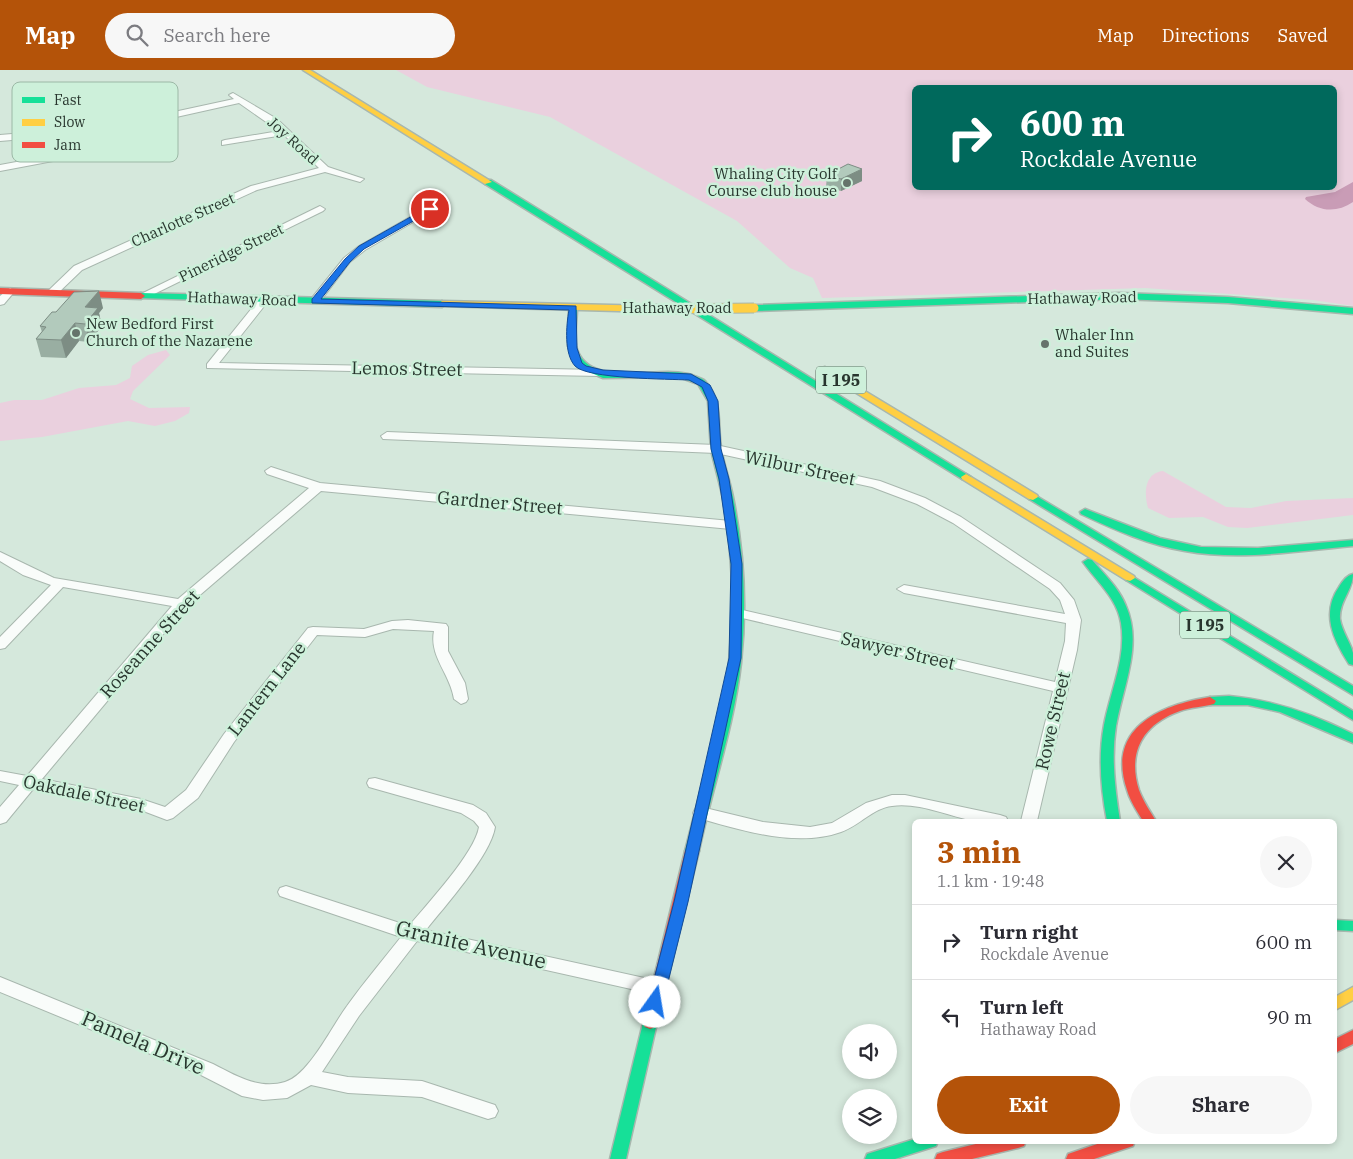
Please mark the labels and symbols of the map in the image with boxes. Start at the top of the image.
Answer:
legend [12,82,178,162]
text: Fast [54,91,82,109]
text: Slow [54,113,85,131]
street label: Joy Road [264,113,323,169]
text: Jam [54,136,81,154]
place label: Whaling City Golf Course club house [708,164,838,200]
marker: Whaling City Golf Course club house [841,177,853,189]
street label: Charlotte Street [128,188,237,251]
pin [409,188,451,230]
street label: Pineridge Street [175,219,286,286]
street label: Hathaway Road [187,287,297,310]
street label: Hathaway Road [1027,287,1137,308]
street label: Hathaway Road [622,298,732,317]
place label: New Bedford First Church of the Nazarene [86,314,253,350]
place label: Whaler Inn and Suites [1055,325,1135,361]
marker: New Bedford First Church of the Nazarene [70,327,82,339]
marker: Whaler Inn and Suites [1039,338,1051,350]
street label: Lemos Street [351,356,463,381]
road number: I 195 [816,366,866,394]
street label: Wilbur Street [743,445,858,490]
street label: Gardner Street [436,486,564,519]
street label: Roseanne Street [95,585,204,703]
road number: I 195 [1180,612,1230,638]
street label: Sawyer Street [839,626,957,675]
street label: Lantern Lane [223,637,311,740]
street label: Rowe Street [1030,670,1075,772]
street label: Oakdale Street [21,769,147,818]
street label: Granite Avenue [393,913,549,975]
position arrow [628,975,680,1027]
street label: Pamela Drive [78,1004,209,1081]

